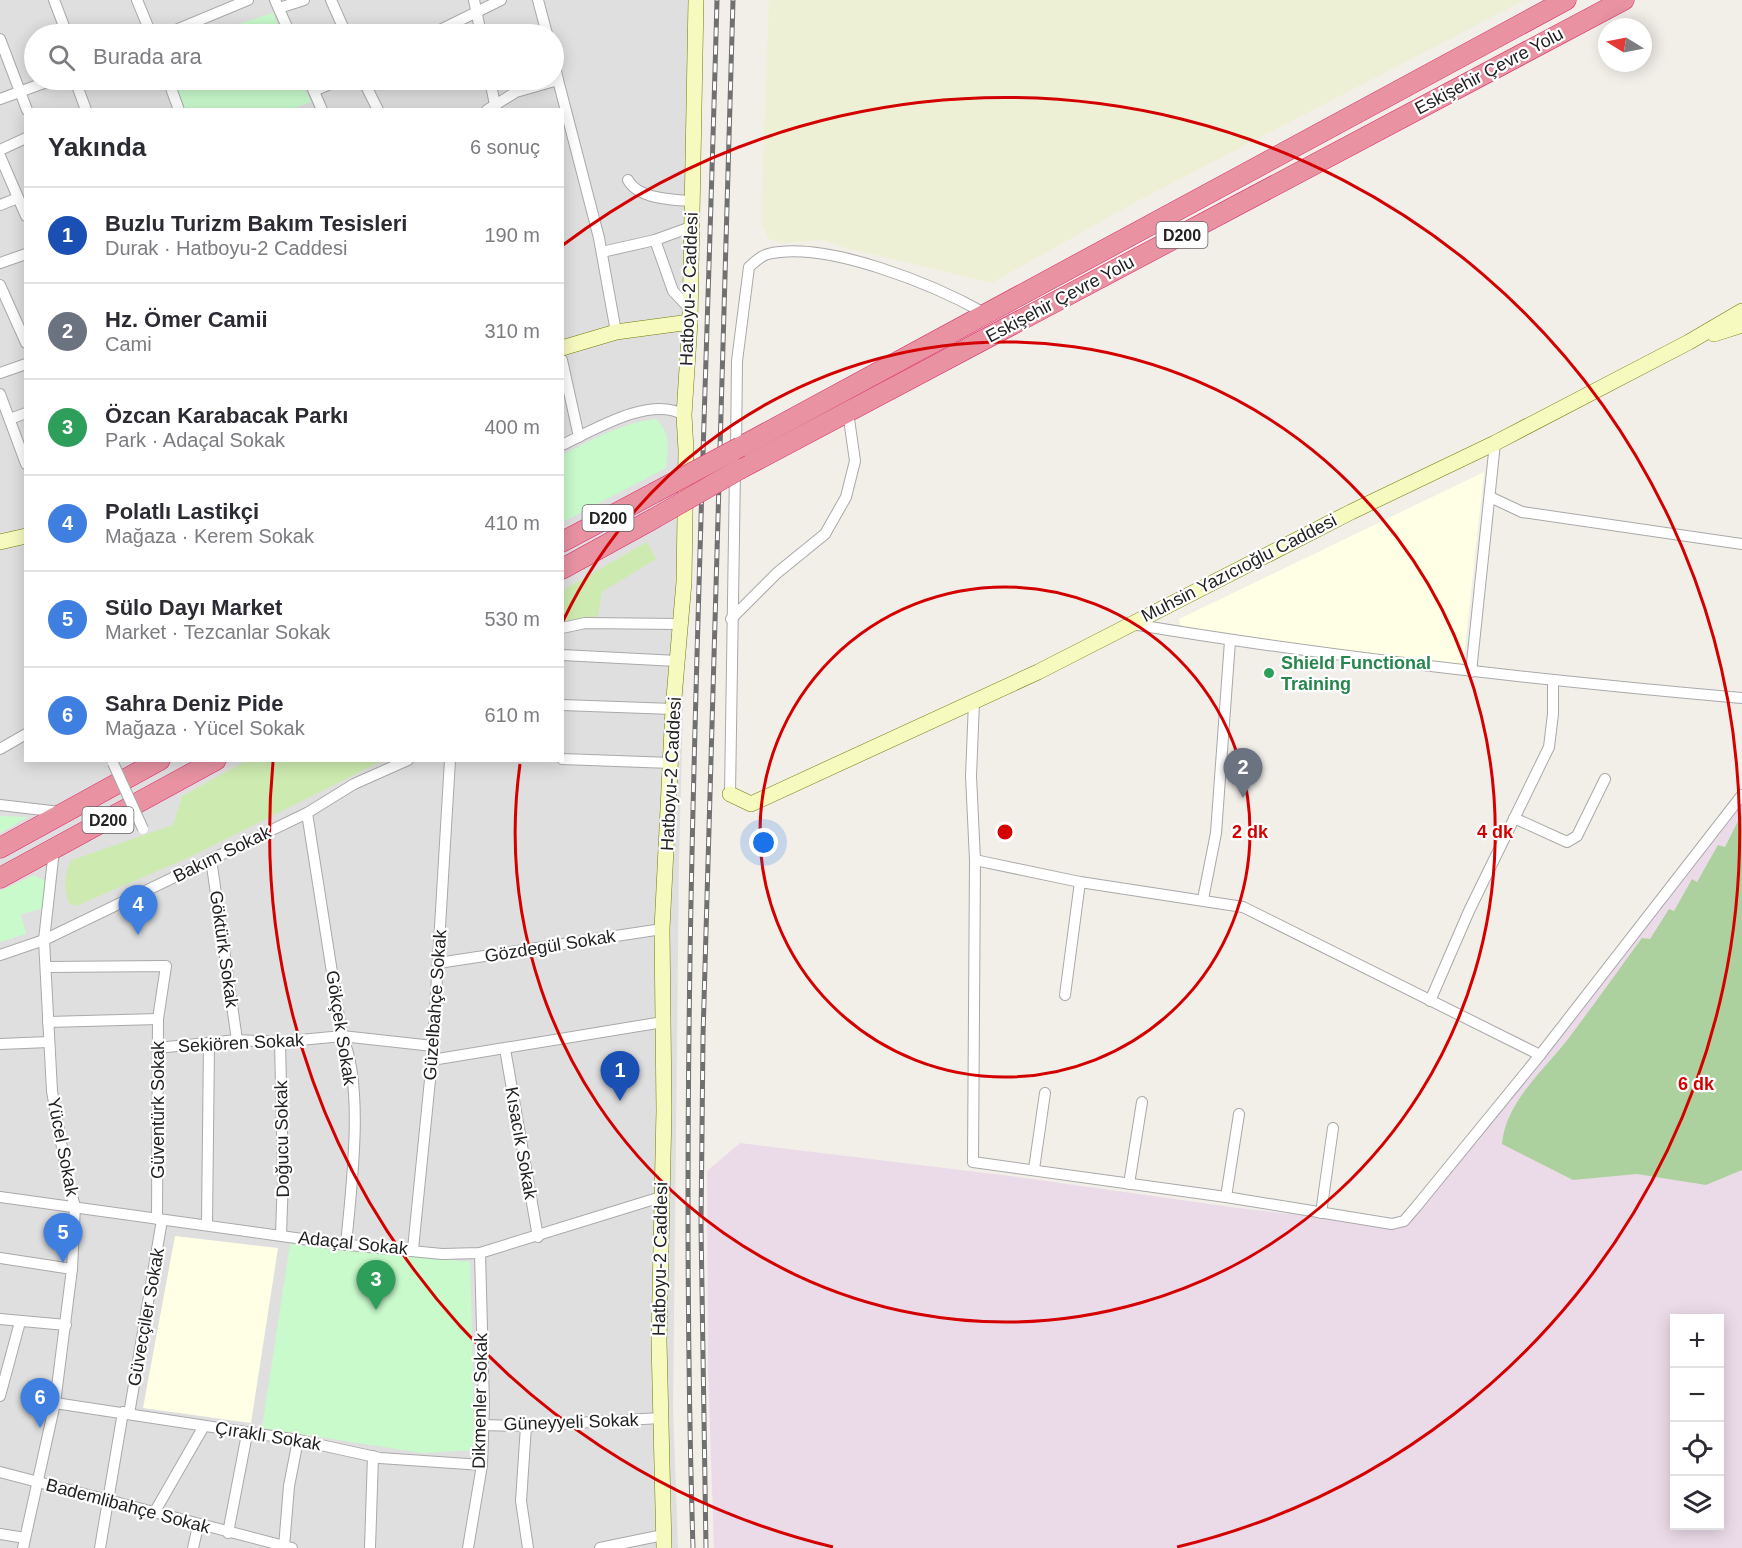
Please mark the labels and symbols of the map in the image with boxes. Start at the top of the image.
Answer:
north arrow [1598,18,1652,72]
street label: Eskişehir Çevre Yolu [1411,23,1567,119]
street label: Hatboyu-2 Caddesi [676,212,702,366]
road number: D200 [1156,222,1208,248]
street label: Eskişehir Çevre Yolu [982,251,1138,347]
road number: D200 [582,505,634,531]
street label: Muhsin Yazıcıoğlu Caddesi [1138,510,1340,626]
place label: Shield Functional Training [1281,653,1431,694]
marker: Shield Functional Training [1262,666,1276,680]
street label: Hatboyu-2 Caddesi [657,697,685,851]
pin: 2 [1224,748,1262,798]
road number: D200 [82,807,134,833]
street label: Bakım Sokak [170,821,275,886]
centre of rings [995,822,1015,842]
text: 2 dk [1232,822,1269,842]
text: 4 dk [1477,822,1514,842]
your location [749,828,778,857]
pin: 4 [118,886,158,935]
street label: Göktürk Sokak [206,889,242,1010]
street label: Gözdegül Sokak [483,926,618,966]
street label: Güzelbahçe Sokak [420,928,450,1081]
street label: Gökçek Sokak [322,969,360,1088]
street label: Sekiören Sokak [178,1030,305,1056]
street label: Güventürk Sokak [148,1040,168,1179]
pin: 1 [600,1052,640,1101]
text: 6 dk [1678,1074,1715,1094]
street label: Doğucu Sokak [271,1079,293,1198]
street label: Kısacık Sokak [501,1085,541,1202]
street label: Yücel Sokak [44,1096,83,1199]
street label: Hatboyu-2 Caddesi [649,1182,671,1336]
pin: 5 [44,1214,82,1263]
street label: Adaçal Sokak [297,1227,410,1259]
street label: Güvecçiler Sokak [124,1245,168,1388]
pin: 3 [356,1260,395,1310]
street label: Dikmenler Sokak [469,1332,491,1469]
pin: 6 [20,1378,60,1428]
street label: Güneyyeli Sokak [503,1410,640,1434]
street label: Çıraklı Sokak [214,1418,323,1454]
street label: Bademlibahçe Sokak [44,1474,213,1538]

